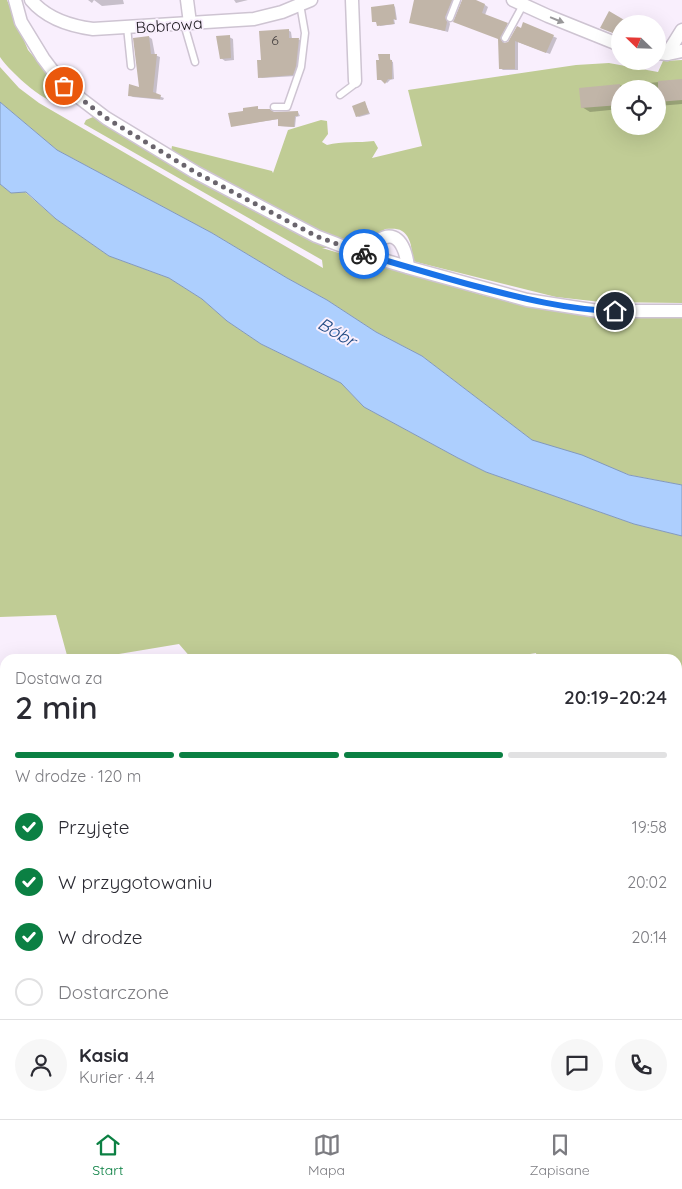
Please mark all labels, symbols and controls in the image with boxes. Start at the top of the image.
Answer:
street label: Bobrowa [135,13,203,37]
north arrow [611,15,666,70]
map controls [611,15,666,135]
one-way arrow [550,17,564,25]
house number: 6 [271,31,279,49]
pin [43,65,85,107]
icon: bag [50,72,78,100]
button: locate [611,80,666,135]
courier [339,229,389,279]
icon: bike [350,240,378,268]
pin [594,290,636,332]
icon: home [601,297,629,325]
water label: Bóbr [314,312,362,353]
text: Dostawa za [15,668,102,688]
text: 20:19–20:24 [564,685,667,709]
text: 2 min [15,687,98,727]
text: W drodze · 120 m [15,766,141,786]
icon: check [15,813,43,841]
text: Przyjęte [58,815,129,839]
text: 19:58 [632,817,667,837]
icon: check [15,868,43,896]
text: W przygotowaniu [58,870,213,894]
text: 20:02 [627,872,667,892]
icon: check [15,923,43,951]
text: W drodze [58,925,143,949]
text: 20:14 [632,927,667,947]
text: Dostarczone [58,980,169,1004]
button: person [15,1039,67,1091]
button: chat [551,1039,603,1091]
button: phone [615,1039,667,1091]
text: Kasia [79,1043,129,1067]
text: Kurier · 4.4 [79,1067,155,1087]
tab: Start [92,1131,123,1179]
tab: Mapa [308,1131,345,1179]
tab: Zapisane [530,1131,590,1179]

